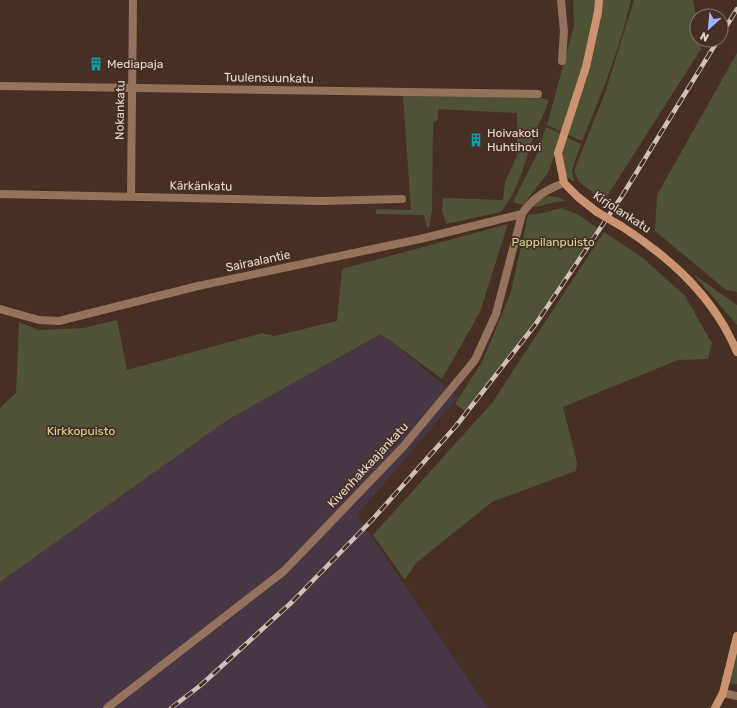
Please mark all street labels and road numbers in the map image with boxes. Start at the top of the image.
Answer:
street label: Tuulensuunkatu [224,70,314,86]
street label: Nokankatu [112,80,128,140]
street label: Kärkänkatu [169,178,233,194]
street label: Kirjolankatu [591,188,653,236]
street label: Sairaalantie [224,247,292,275]
street label: Kivenhakkaajankatu [325,419,411,511]

